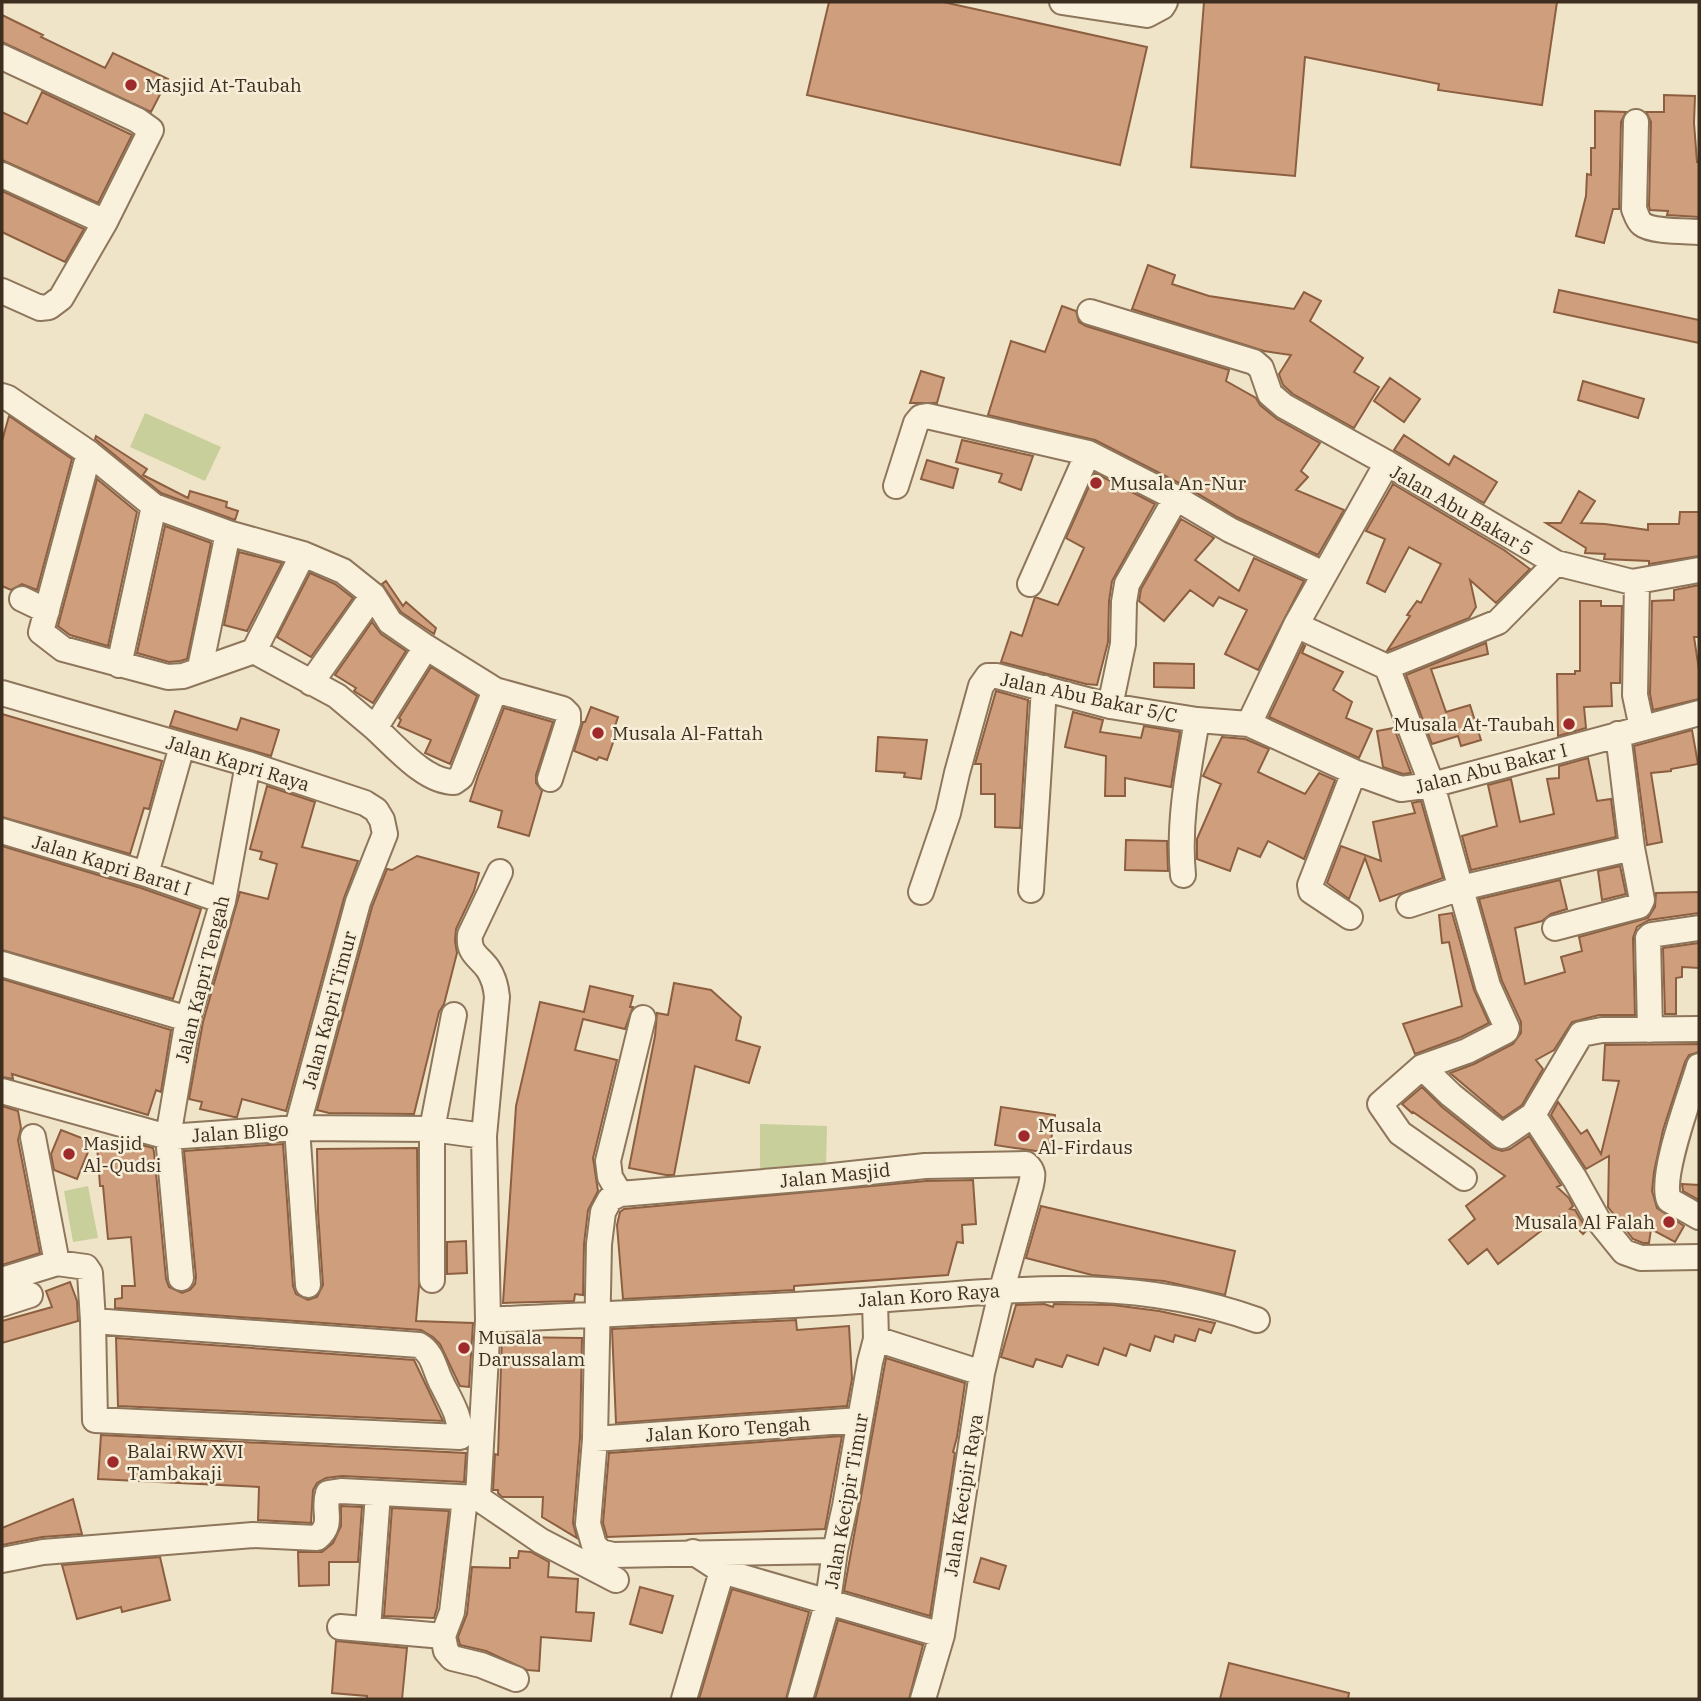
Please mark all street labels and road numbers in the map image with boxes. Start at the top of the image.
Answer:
street label: Jalan Abu Bakar 5 [1386,459,1538,561]
street label: Jalan Abu Bakar 5/C [998,667,1180,727]
street label: Jalan Kapri Raya [163,730,313,796]
street label: Jalan Abu Bakar I [1412,737,1570,799]
street label: Jalan Kapri Barat I [30,829,194,901]
street label: Jalan Kapri Tengah [170,893,234,1065]
street label: Jalan Kapri Timur [296,928,362,1091]
street label: Jalan Bligo [191,1117,289,1147]
street label: Jalan Masjid [779,1157,891,1193]
street label: Jalan Koro Raya [857,1278,1001,1312]
street label: Jalan Koro Tengah [645,1411,811,1447]
street label: Jalan Kecipir Timur [819,1411,873,1591]
street label: Jalan Kecipir Raya [938,1412,988,1578]

